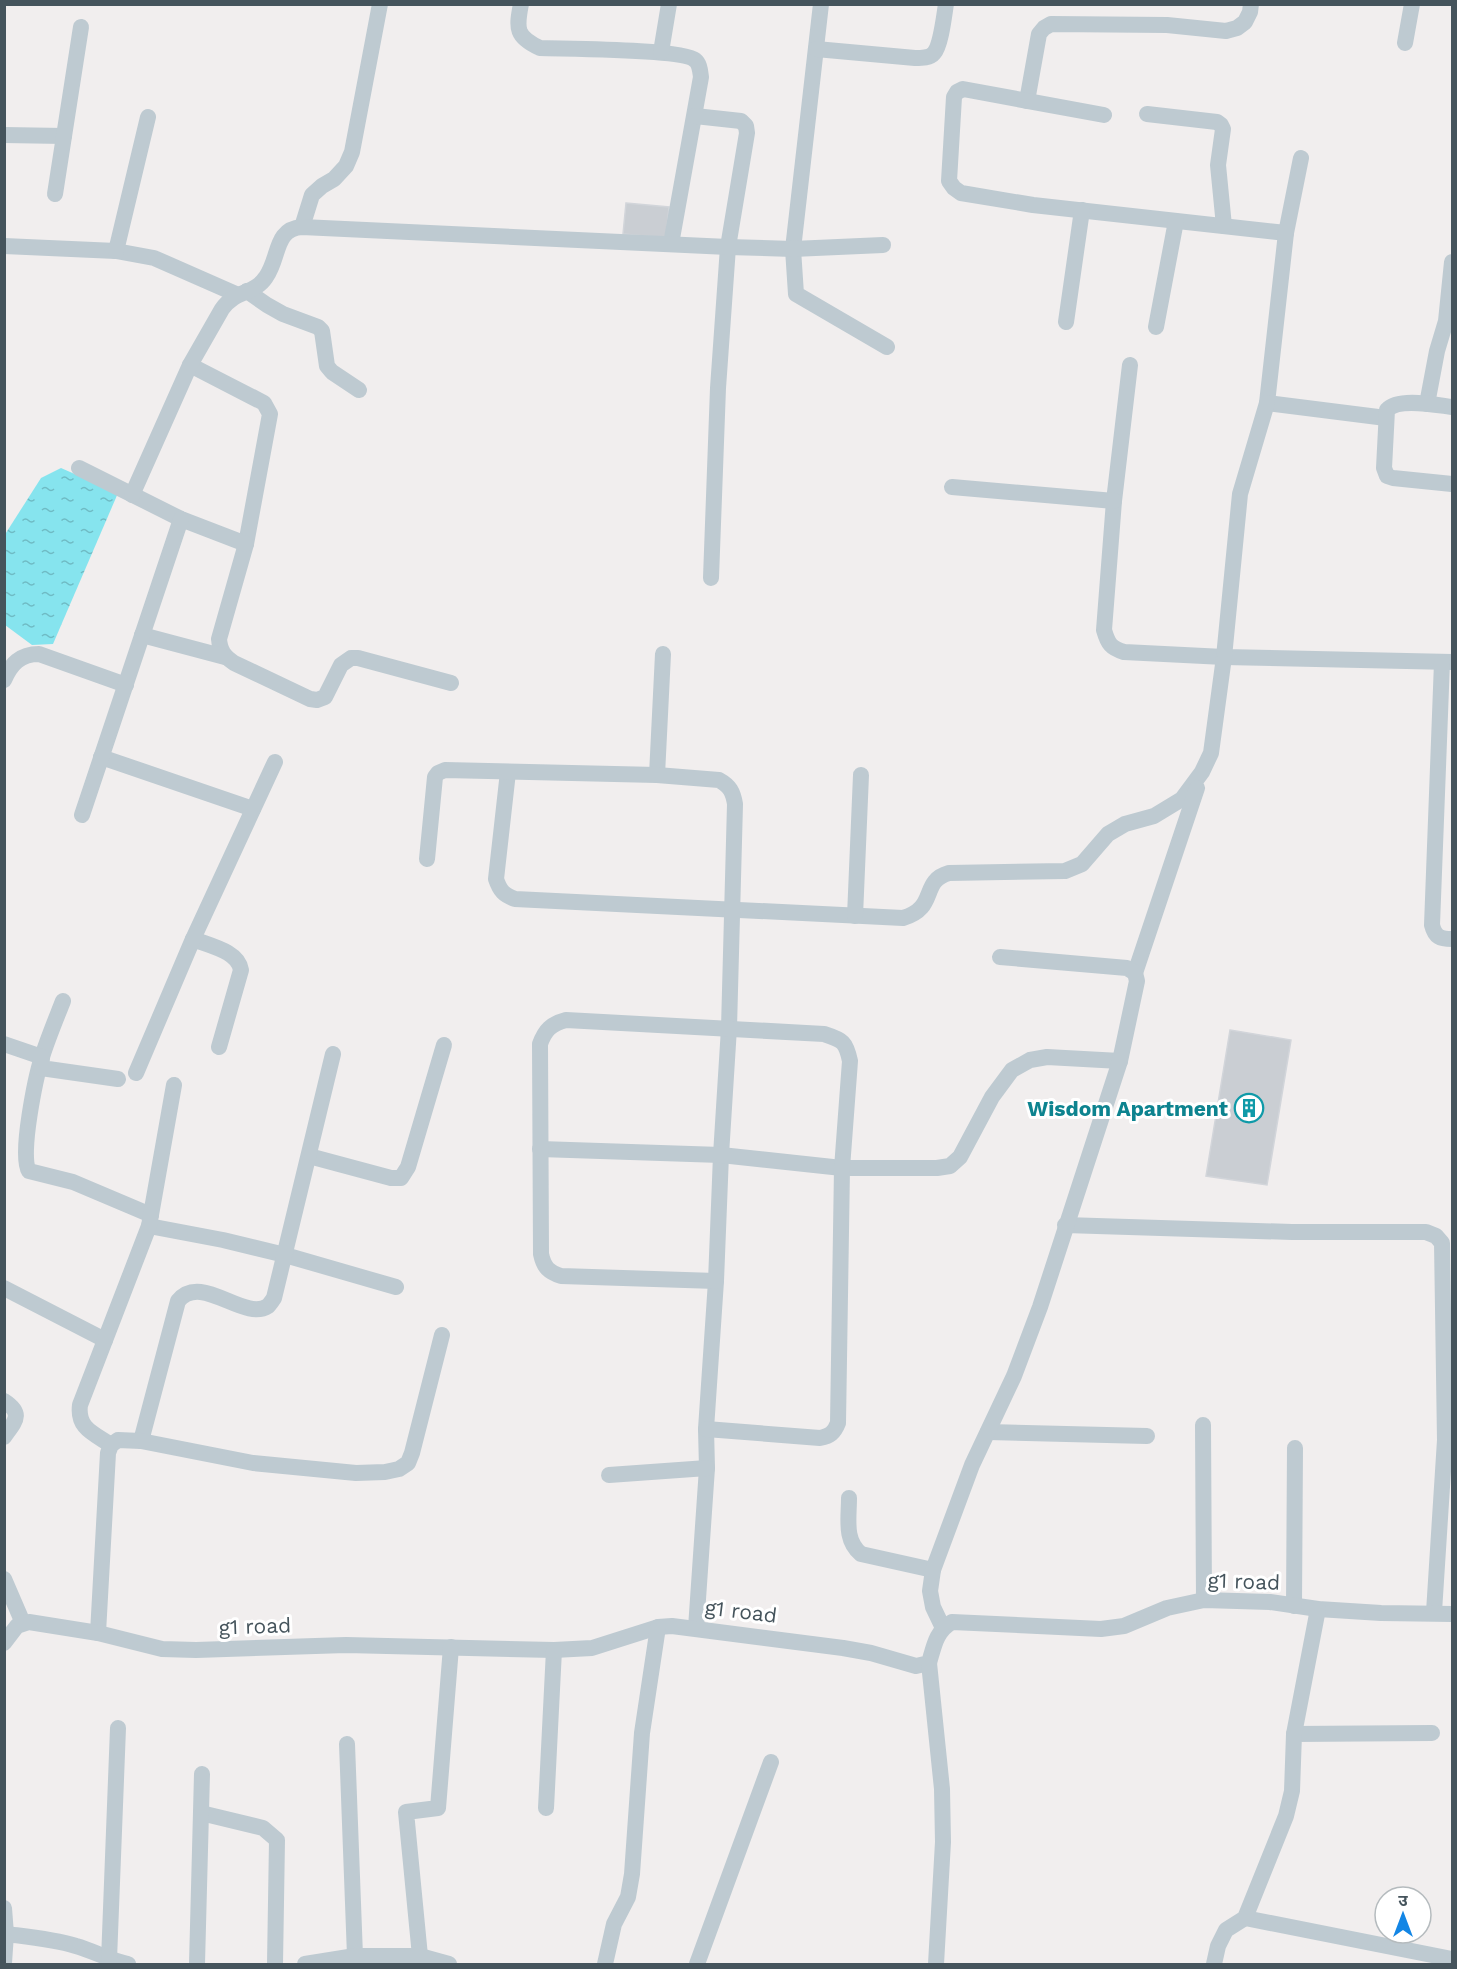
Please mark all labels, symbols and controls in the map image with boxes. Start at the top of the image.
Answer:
building icon: Wisdom Apartment [1233,1092,1265,1124]
place label: Wisdom Apartment [1027,1096,1228,1121]
street label: g1 road [1207,1567,1281,1595]
street label: g1 road [704,1594,778,1628]
street label: g1 road [218,1612,292,1640]
north arrow [1373,1885,1433,1945]
text: उ [1398,1891,1408,1910]

